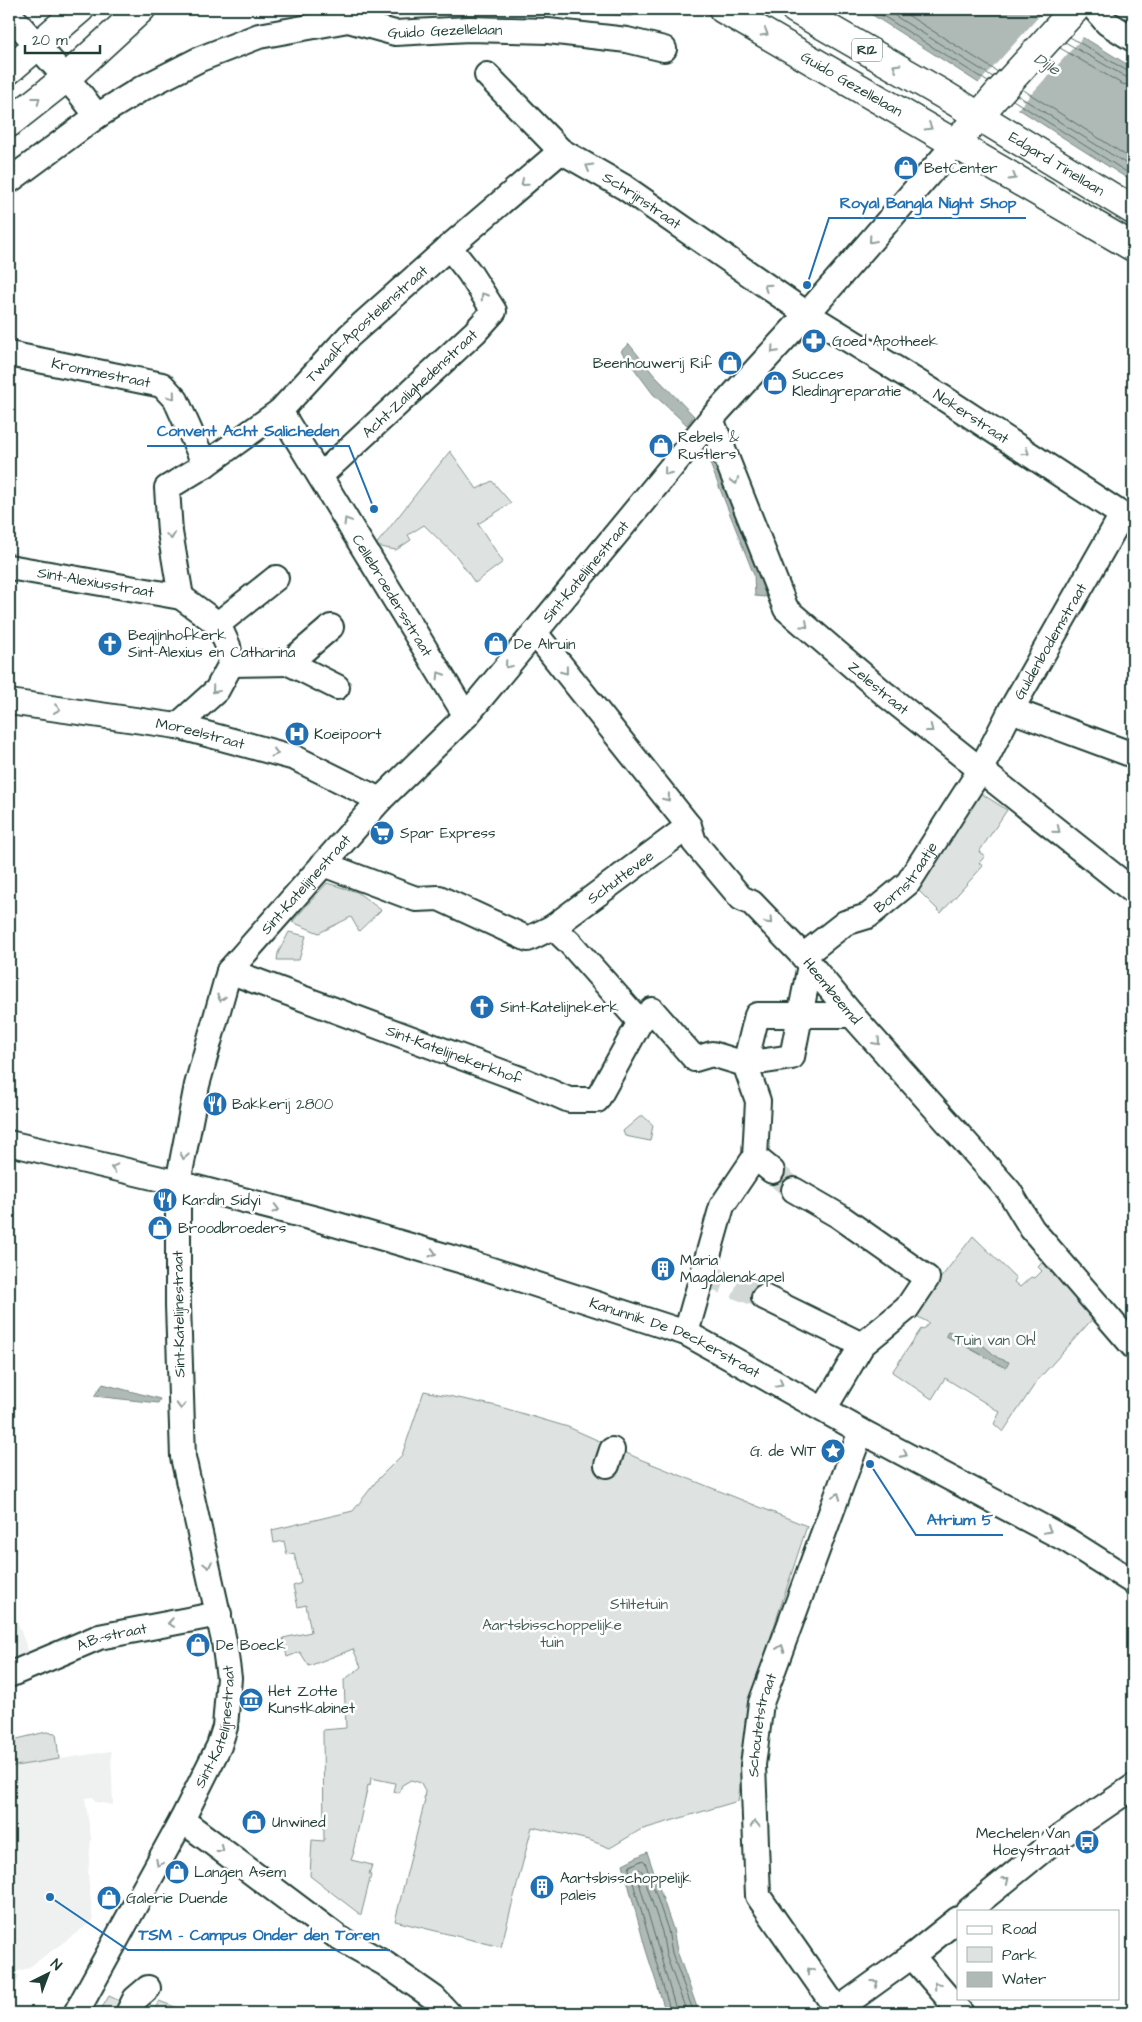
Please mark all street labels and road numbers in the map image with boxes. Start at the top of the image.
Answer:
street label: Guido Gezellelaan [385,19,503,44]
road number: R12 [852,38,882,62]
street label: Guido Gezellelaan [797,46,907,122]
street label: Edgard Tinellaan [1005,126,1109,201]
street label: Schrijnstraat [599,167,686,234]
street label: Twaalf-Apostelenstraat [301,260,432,387]
street label: Acht-Zalighedenstraat [357,324,482,443]
street label: Krommestraat [50,352,152,393]
street label: Nokerstraat [929,384,1013,449]
street label: Sint-Katelijnestraat [537,516,634,627]
street label: Cellebroedersstraat [347,530,438,661]
street label: Sint-Alexiusstraat [36,562,156,603]
street label: Guldenbodemstraat [1009,579,1092,703]
street label: Zelestraat [844,656,914,720]
street label: Moreelstraat [155,713,247,754]
street label: Sint-Katelijnestraat [256,830,356,939]
street label: Bornstraatje [869,838,942,918]
street label: Schuttevee [583,845,658,909]
street label: Heembeemd [798,953,866,1029]
street label: Sint-Katelijnekerkhof [383,1020,525,1089]
street label: Sint-Katelijnestraat [167,1250,191,1378]
street label: Kanunnik De Deckerstraat [587,1292,764,1383]
street label: A.B.-straat [73,1618,149,1656]
street label: Sint-Katelijnestraat [189,1664,240,1791]
street label: Schoutetstraat [742,1670,782,1778]

